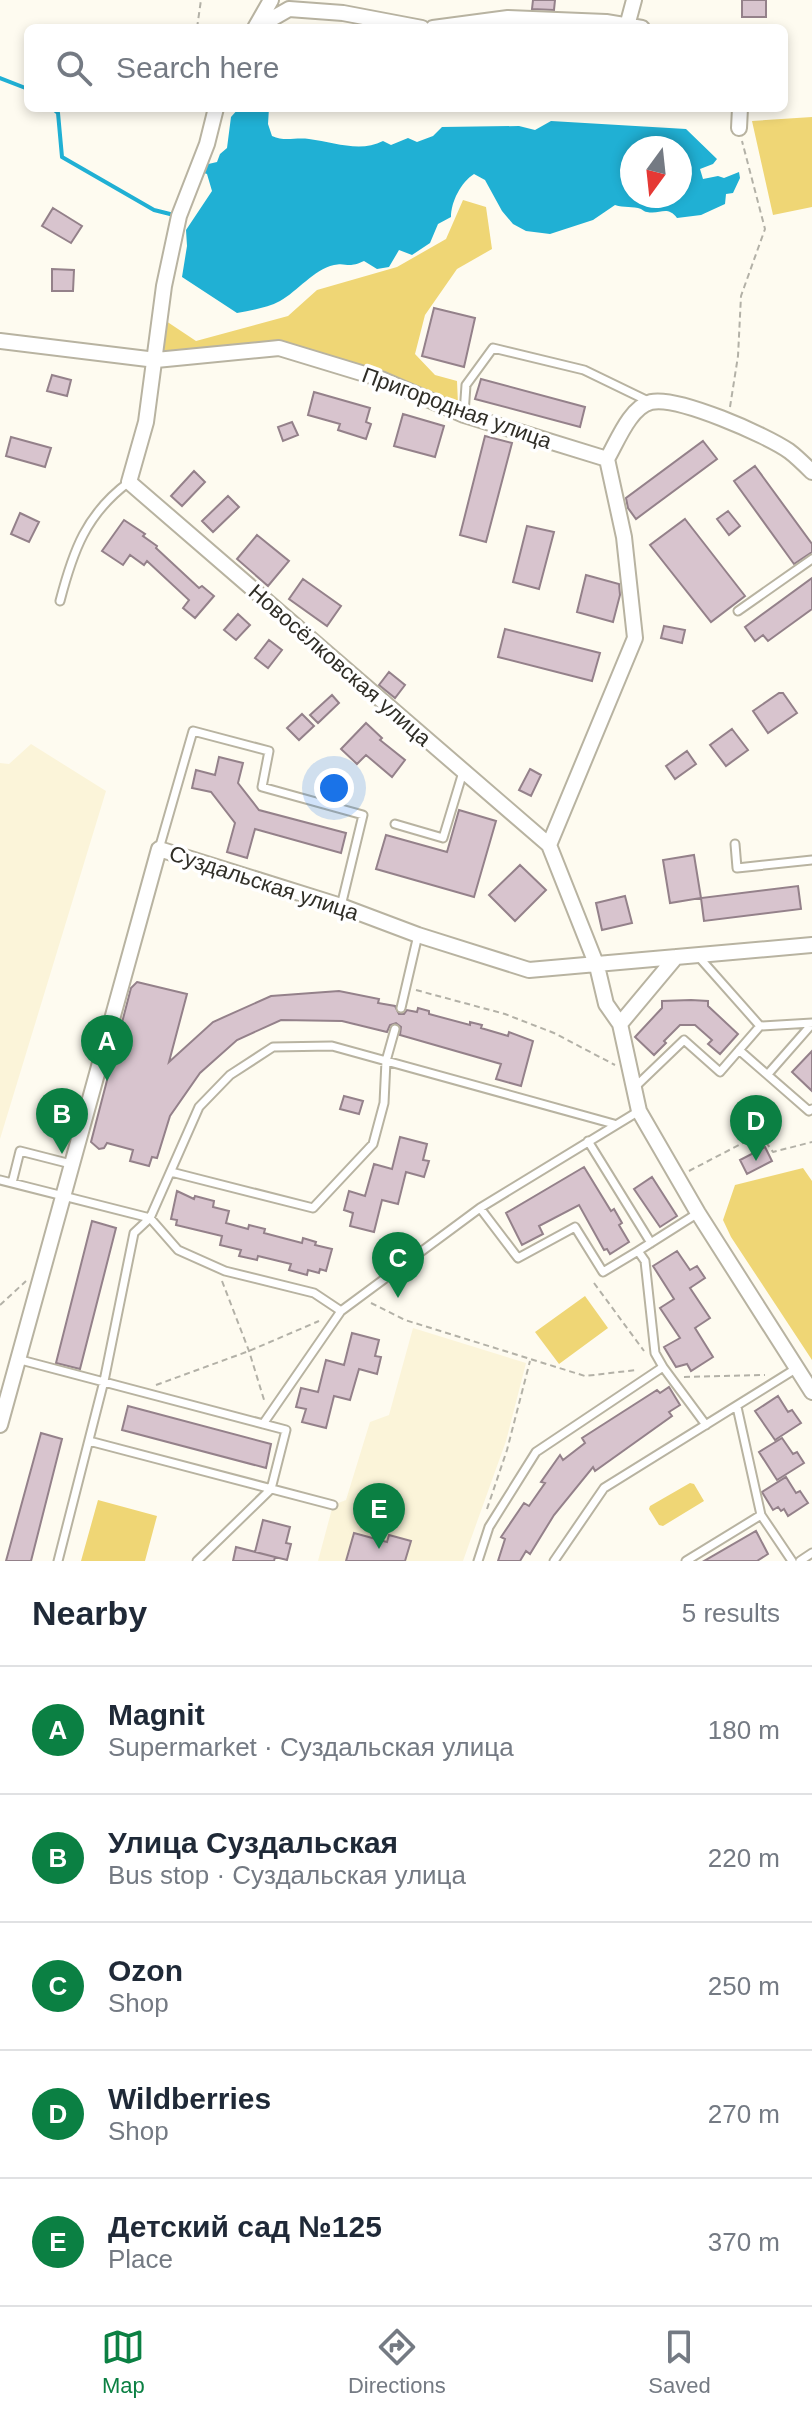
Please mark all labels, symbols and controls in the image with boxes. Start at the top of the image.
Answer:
search box [24,24,788,112]
icon: search [52,46,96,90]
text: Search here [116,51,279,84]
north arrow [620,136,692,208]
street label: Пригородная улица [359,362,556,454]
street label: Новосёлковская улица [244,579,437,751]
your location [314,768,354,808]
street label: Суздальская улица [166,841,363,926]
pin: A [81,1015,133,1081]
pin: B [36,1088,88,1154]
pin: D [730,1095,782,1161]
pin: C [372,1232,424,1298]
pin: E [353,1483,405,1549]
text: Nearby [32,1594,147,1632]
text: 5 results [682,1598,780,1628]
text: Magnit [108,1698,205,1731]
text: A [49,1715,67,1745]
text: 180 m [708,1715,780,1745]
text: Supermarket · Суздальская улица [108,1732,514,1762]
text: Улица Суздальская [108,1826,398,1859]
text: B [49,1843,67,1873]
text: 220 m [708,1843,780,1873]
text: Bus stop · Суздальская улица [108,1860,466,1890]
text: Ozon [108,1954,183,1987]
text: C [49,1971,67,2001]
text: 250 m [708,1971,780,2001]
text: Shop [108,1988,169,2018]
text: Wildberries [108,2082,271,2115]
text: D [49,2099,67,2129]
text: 270 m [708,2099,780,2129]
text: Shop [108,2116,169,2146]
text: Детский сад №125 [108,2210,382,2243]
text: E [49,2227,67,2257]
text: 370 m [708,2227,780,2257]
text: Place [108,2244,173,2274]
tab: Map [101,2325,145,2399]
tab: Directions [348,2325,446,2399]
tab: Saved [648,2325,711,2399]

